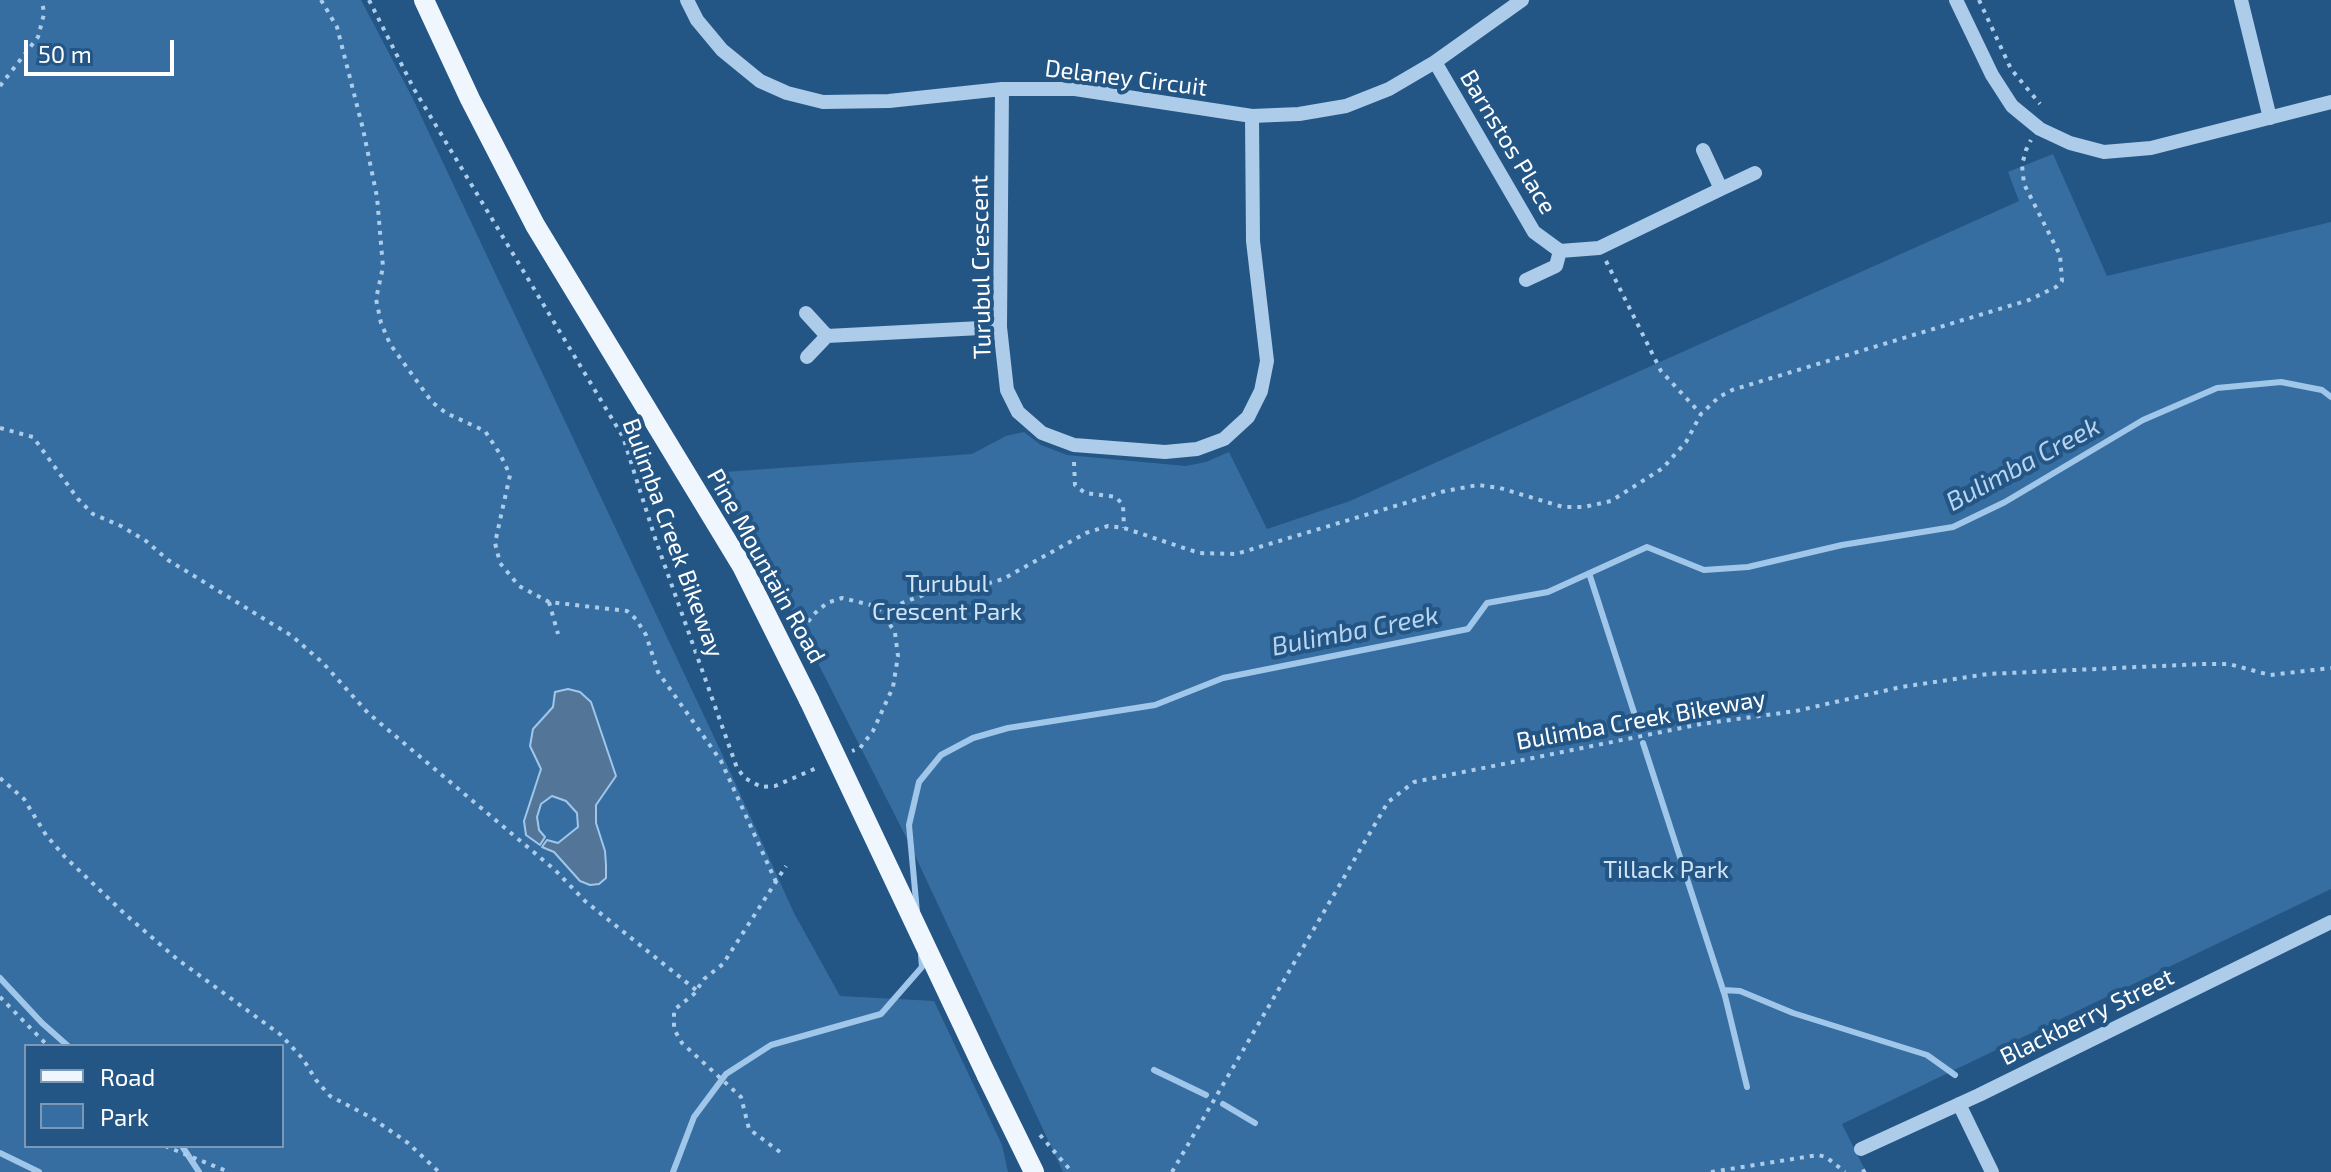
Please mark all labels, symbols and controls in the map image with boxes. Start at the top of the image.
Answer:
scale bar [28,24,178,74]
text: 50 m [38,39,92,68]
street label: Delaney Circuit [1043,54,1209,102]
street label: Barnstos Place [1454,65,1562,219]
street label: Turubul Crescent [965,175,997,359]
water label: Bulimba Creek [1941,410,2105,518]
street label: Bulimba Creek Bikeway [616,415,730,661]
street label: Pine Mountain Road [701,464,831,668]
park label: Turubul Crescent Park [872,570,1022,626]
water label: Bulimba Creek [1269,600,1441,662]
street label: Bulimba Creek Bikeway [1514,684,1768,756]
park label: Tillack Park [1603,856,1729,884]
street label: Blackberry Street [1995,962,2179,1072]
legend [24,1044,284,1148]
text: Road [100,1062,155,1091]
text: Park [100,1102,149,1131]

